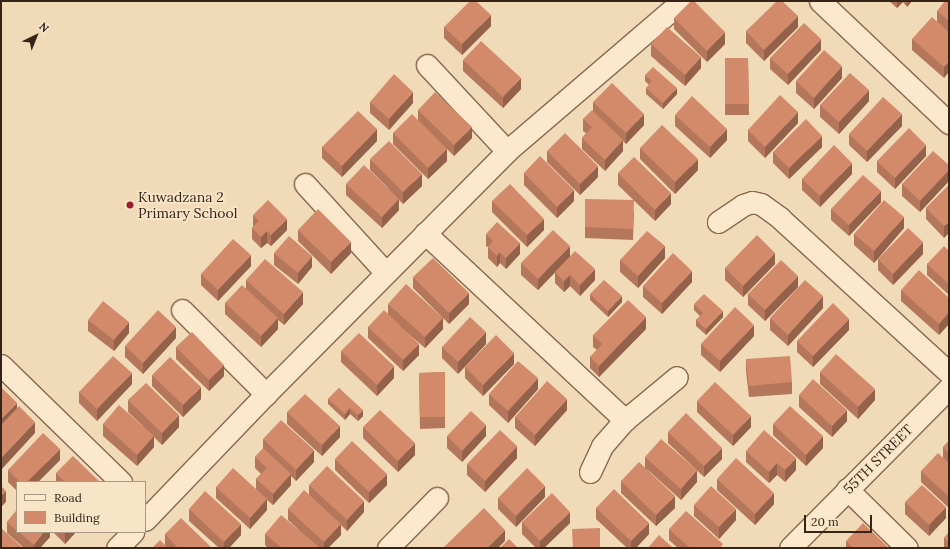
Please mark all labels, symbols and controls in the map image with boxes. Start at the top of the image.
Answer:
north arrow [16,16,56,56]
text: N [36,19,52,35]
place label: Kuwadzana 2 Primary School [138,189,238,222]
marker: Kuwadzana 2 Primary School [125,200,135,210]
street label: 55TH STREET [840,421,916,497]
legend [16,481,146,533]
text: Road [54,490,82,505]
scale bar [806,507,874,533]
text: Building [54,510,100,525]
text: 20 m [811,514,839,529]

